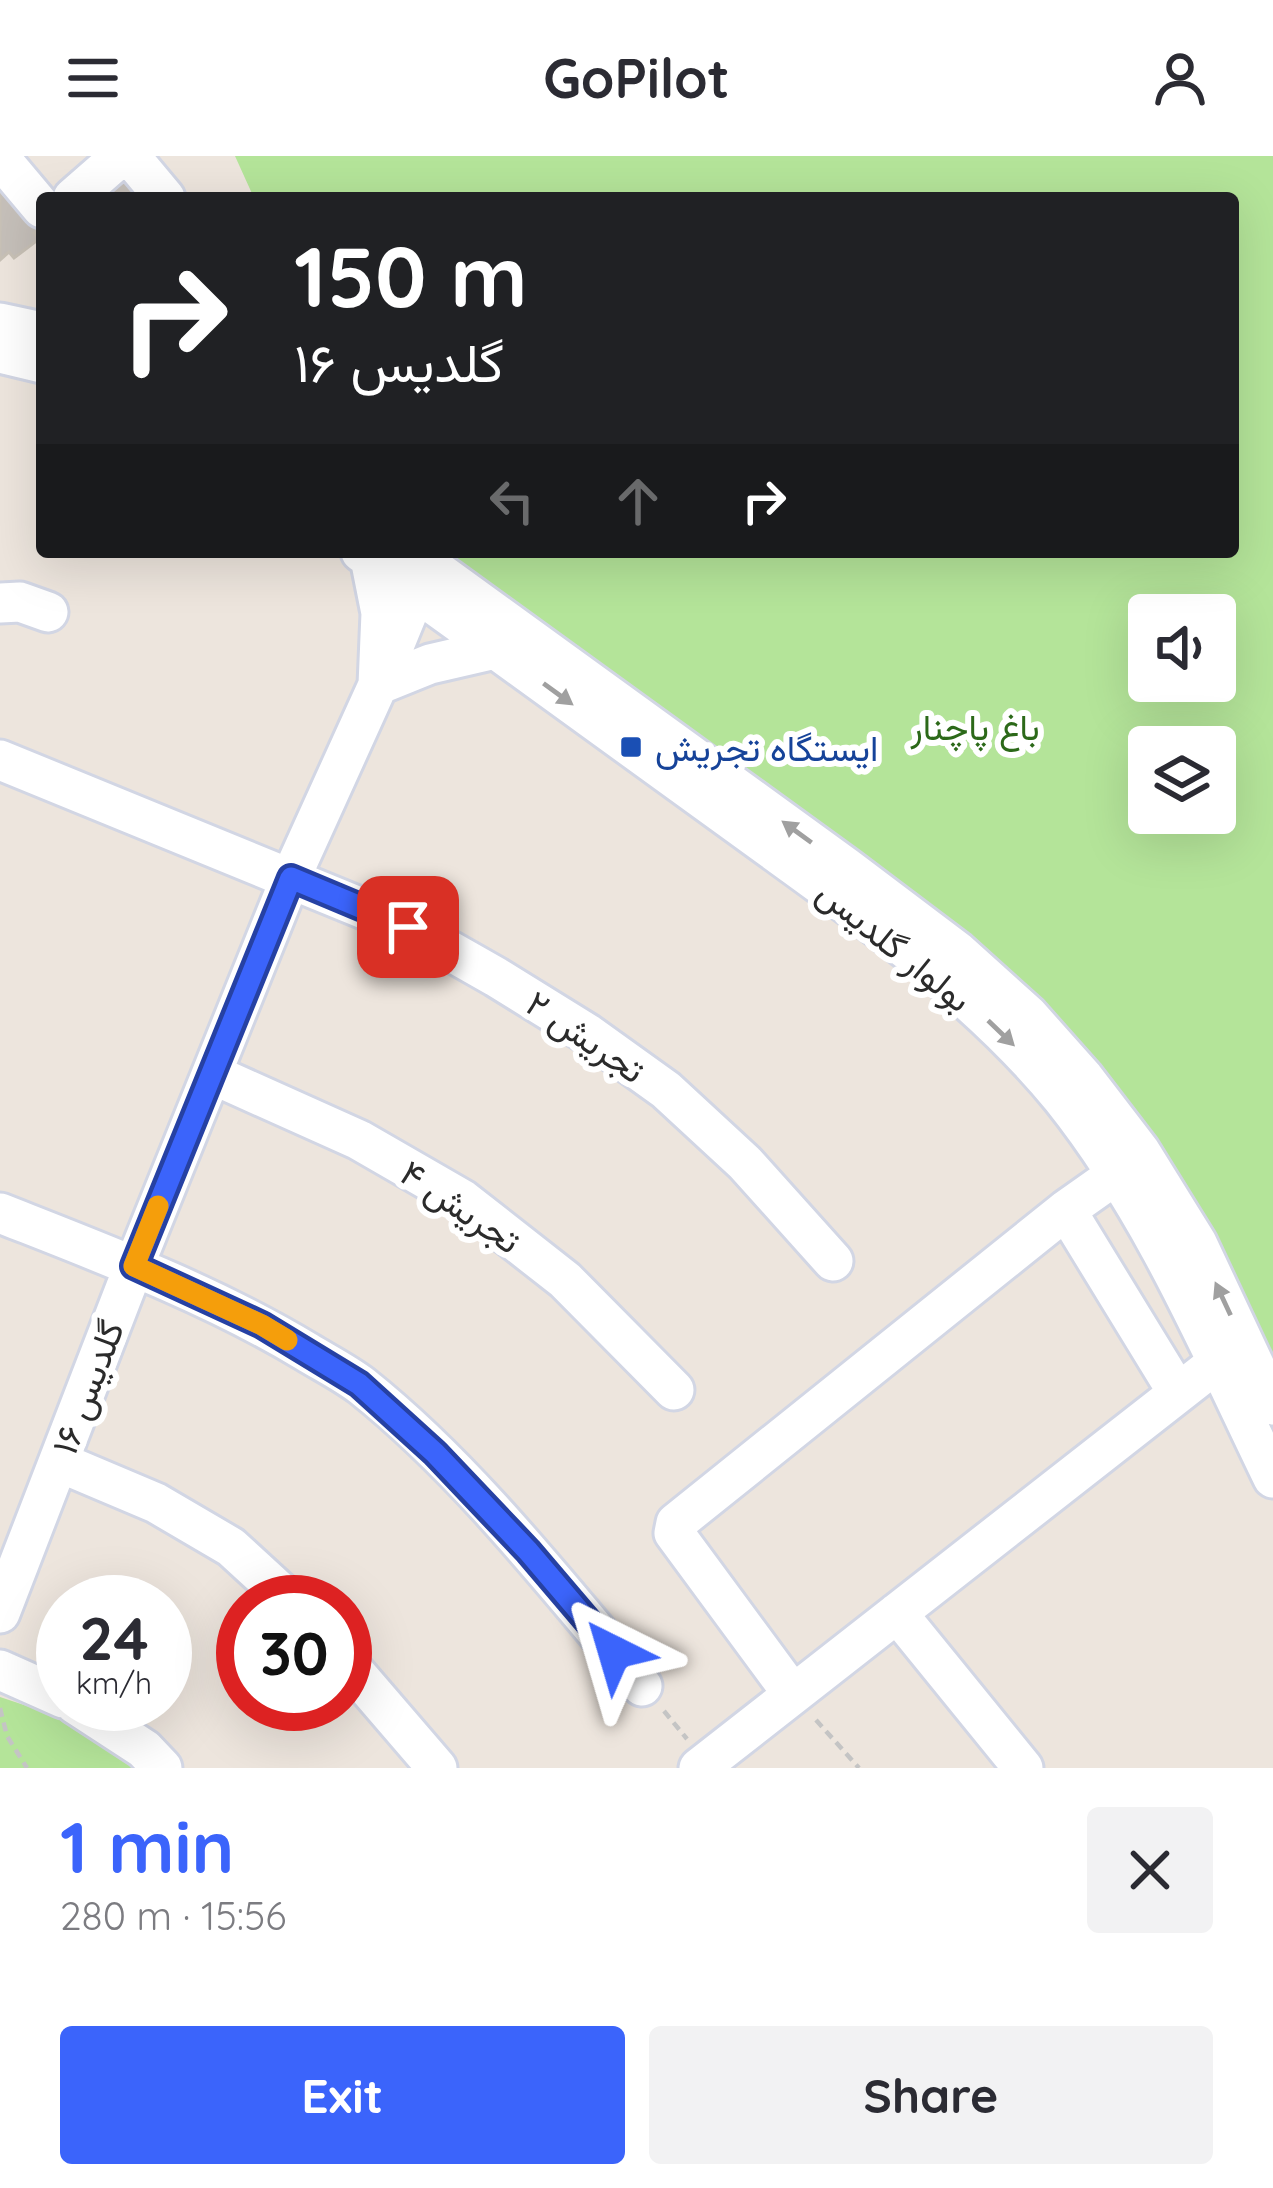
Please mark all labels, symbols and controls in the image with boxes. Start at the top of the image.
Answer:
text: GoPilot [543,44,730,112]
icon: menu [60,45,126,111]
icon: person [1147,45,1213,111]
text: 150 m [294,223,528,328]
icon: right [96,240,252,396]
text: گلدیس ۱۶ [294,328,504,396]
icon: left [479,468,545,534]
icon: ahead [605,468,671,534]
icon: right [731,468,797,534]
map controls [1128,594,1236,834]
button: sound [1128,594,1236,702]
one-way arrow [542,682,574,706]
park label: باغ پاچنار [909,704,1040,752]
place label: ایستگاه تجریش [655,725,878,771]
button: layers [1128,726,1236,834]
marker: ایستگاه تجریش [618,734,644,760]
one-way arrow [781,820,813,844]
street label: بولوار گلدیس [808,869,981,1022]
pin [357,876,459,978]
icon: arrive [375,894,441,960]
street label: تجریش ۲ [517,980,654,1093]
one-way arrow [987,1019,1015,1047]
street label: تجریش ۴ [392,1149,530,1263]
one-way arrow [1213,1281,1233,1316]
street label: گلدیس ۱۶ [41,1314,133,1460]
speed limit sign: 30 [216,1575,372,1731]
position arrow [551,1589,677,1715]
text: 24 [79,1600,149,1675]
text: km/h [76,1664,152,1702]
text: 1 min [60,1801,234,1891]
button: close [1087,1807,1213,1933]
text: 280 m · 15:56 [60,1891,286,1940]
button: Exit [60,2026,625,2164]
button: Share [649,2026,1213,2164]

